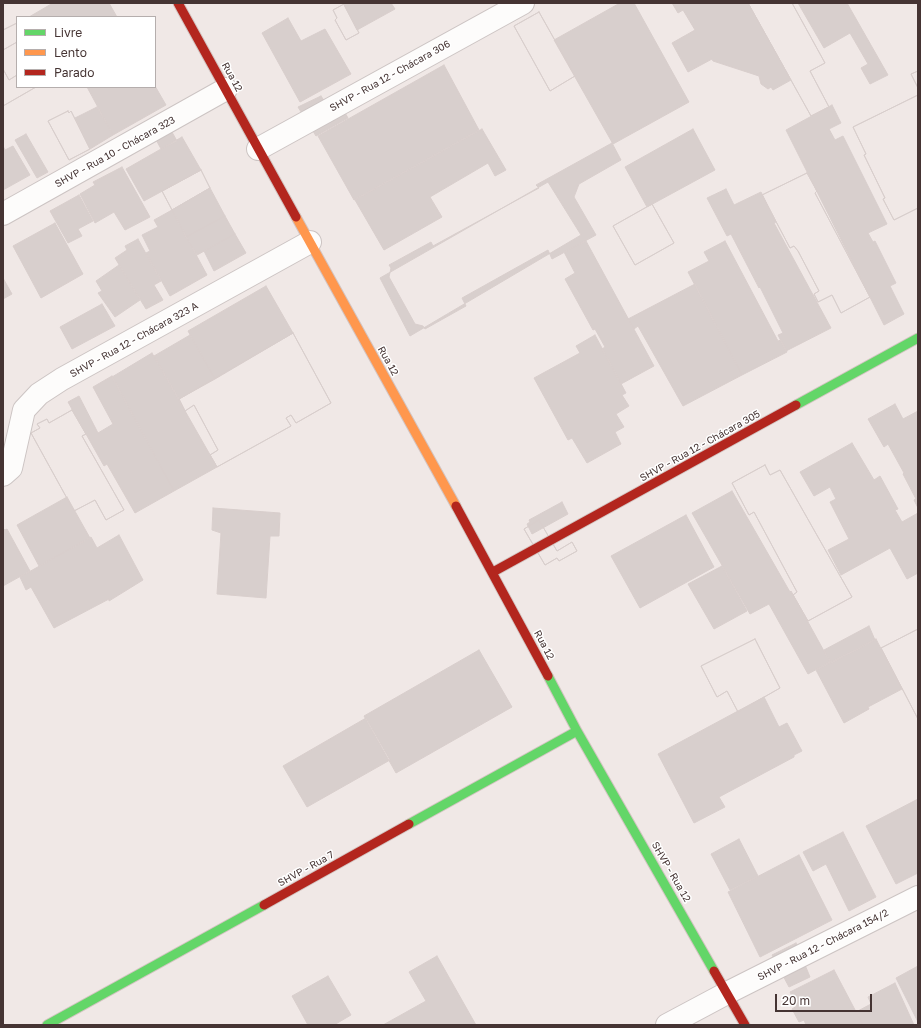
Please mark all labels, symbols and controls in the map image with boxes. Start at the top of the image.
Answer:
legend [16,16,156,88]
text: Livre [54,25,82,40]
street label: SHVP - Rua 12 - Chácara 306 [328,38,452,114]
text: Lento [54,45,87,60]
street label: Rua 12 [219,60,245,94]
text: Parado [54,65,94,80]
street label: SHVP - Rua 10 - Chácara 323 [53,114,177,190]
street label: SHVP - Rua 12 - Chácara 323 A [68,300,200,380]
street label: Rua 12 [375,344,401,378]
street label: SHVP - Rua 12 - Chácara 305 [638,408,762,484]
street label: Rua 12 [531,628,557,662]
street label: SHVP - Rua 12 [649,840,693,904]
street label: SHVP - Rua 7 [276,849,336,889]
street label: SHVP - Rua 12 - Chácara 154/2 [756,907,890,983]
scale bar [777,986,874,1012]
text: 20 m [782,993,810,1008]

